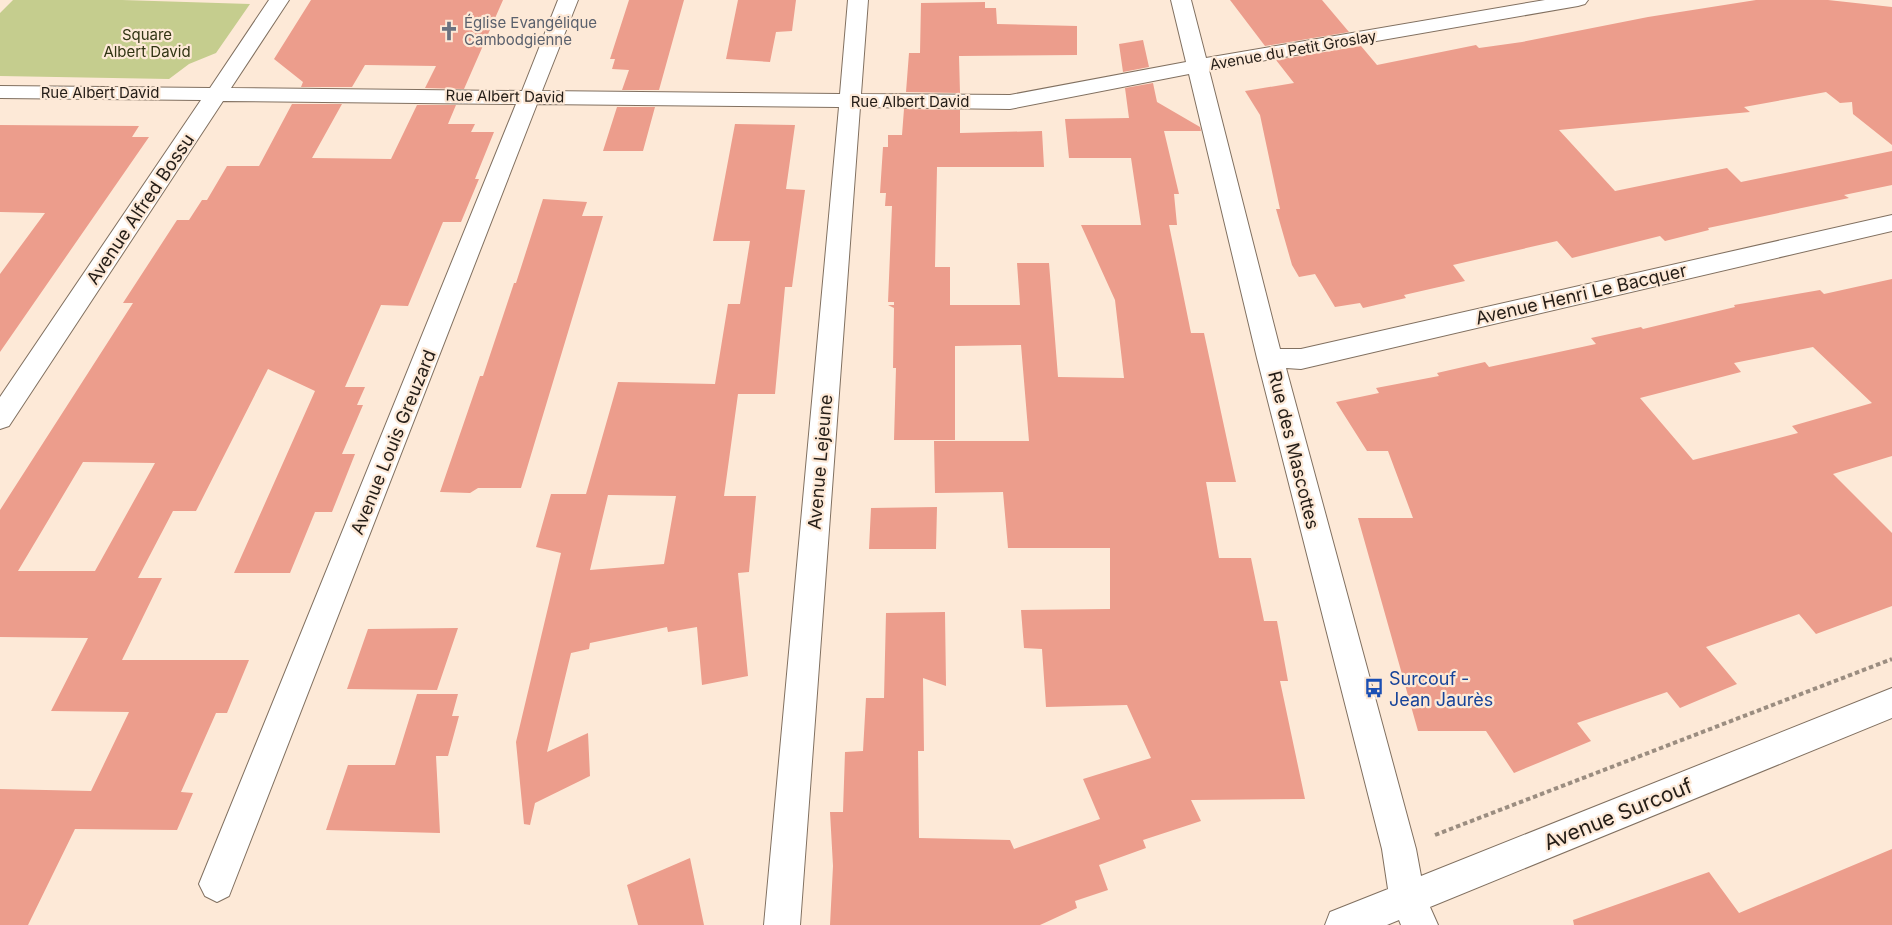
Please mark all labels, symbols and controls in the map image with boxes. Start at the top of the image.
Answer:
place label: Église Evangélique Cambodgienne [464,13,597,49]
church icon: Église Evangélique Cambodgienne [438,20,460,42]
park label: Square Albert David [103,25,191,61]
street label: Avenue du Petit Groslay [1208,26,1378,74]
street label: Rue Albert David [41,83,159,102]
street label: Rue Albert David [445,85,565,107]
street label: Rue Albert David [851,92,969,111]
street label: Avenue Alfred Bossu [82,130,198,288]
street label: Avenue Henri Le Bacquer [1473,259,1689,329]
street label: Avenue Louis Greuzard [346,347,440,537]
street label: Rue des Mascottes [1264,369,1324,531]
street label: Avenue Lejeune [804,394,836,530]
place label: Surcouf - Jean Jaurès [1389,668,1493,710]
bus stop icon: Surcouf - Jean Jaurès [1363,677,1385,699]
street label: Avenue Surcouf [1540,773,1696,855]

